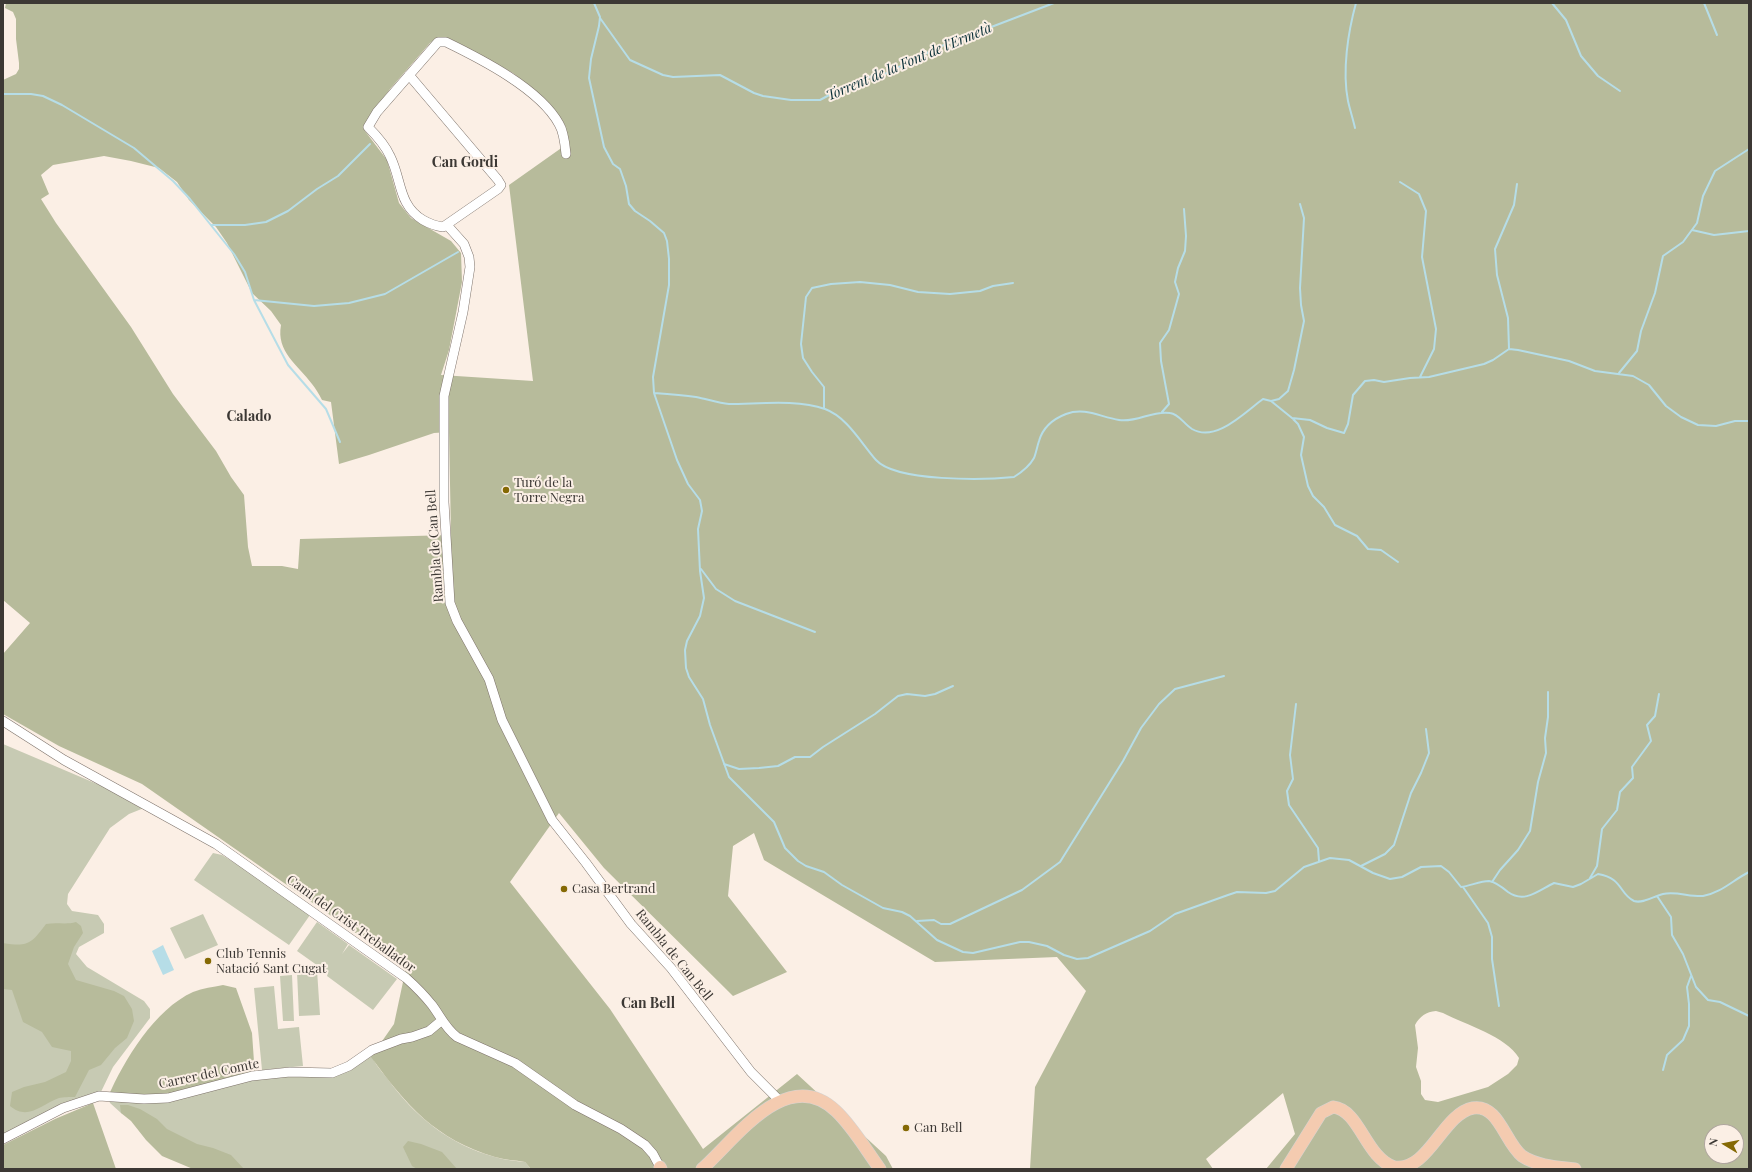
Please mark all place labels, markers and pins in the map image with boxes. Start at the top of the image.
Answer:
place label: Turó de la Torre Negra [514,475,584,506]
marker: Turó de la Torre Negra [501,485,511,495]
place label: Casa Bertrand [572,881,656,897]
marker: Casa Bertrand [559,884,569,894]
place label: Club Tennis Natació Sant Cugat [216,946,326,977]
marker: Club Tennis Natació Sant Cugat [203,956,213,966]
place label: Can Bell [914,1120,963,1136]
marker: Can Bell [901,1123,911,1133]

